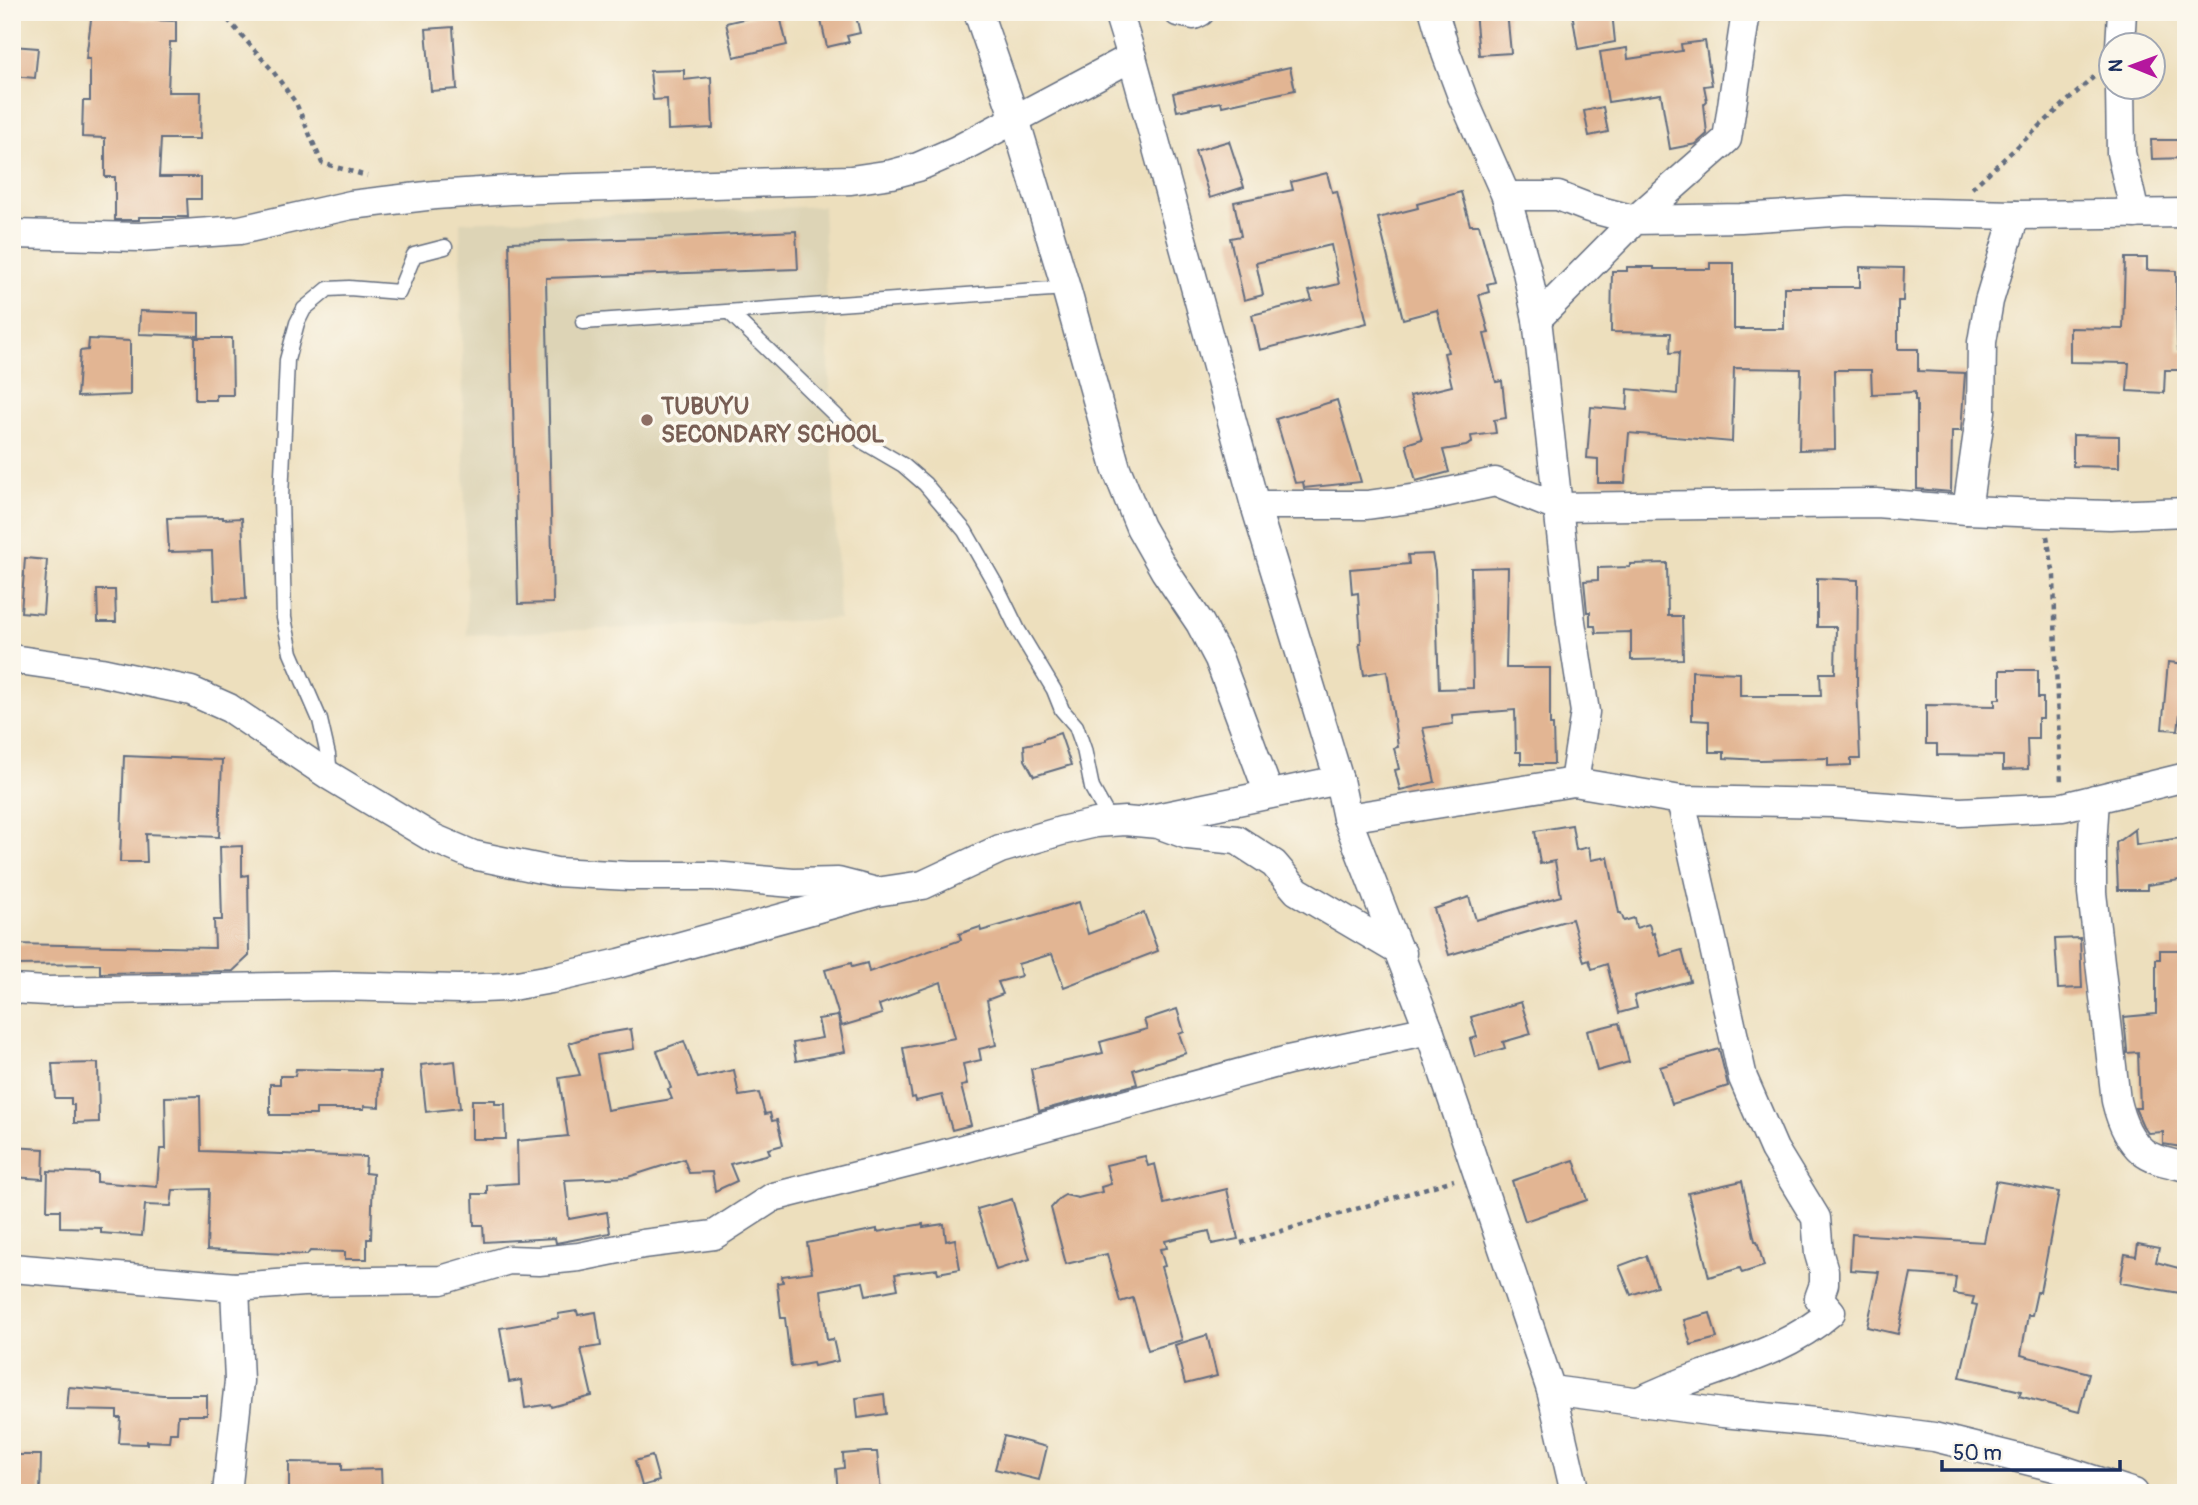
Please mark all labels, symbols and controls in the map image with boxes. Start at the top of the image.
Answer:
north arrow [2096,32,2166,102]
text: N [2104,59,2128,72]
place label: TUBUYU SECONDARY SCHOOL [660,392,884,449]
marker: TUBUYU SECONDARY SCHOOL [639,412,655,428]
scale bar [1942,1428,2121,1472]
text: 50 m [1953,1440,2002,1467]

